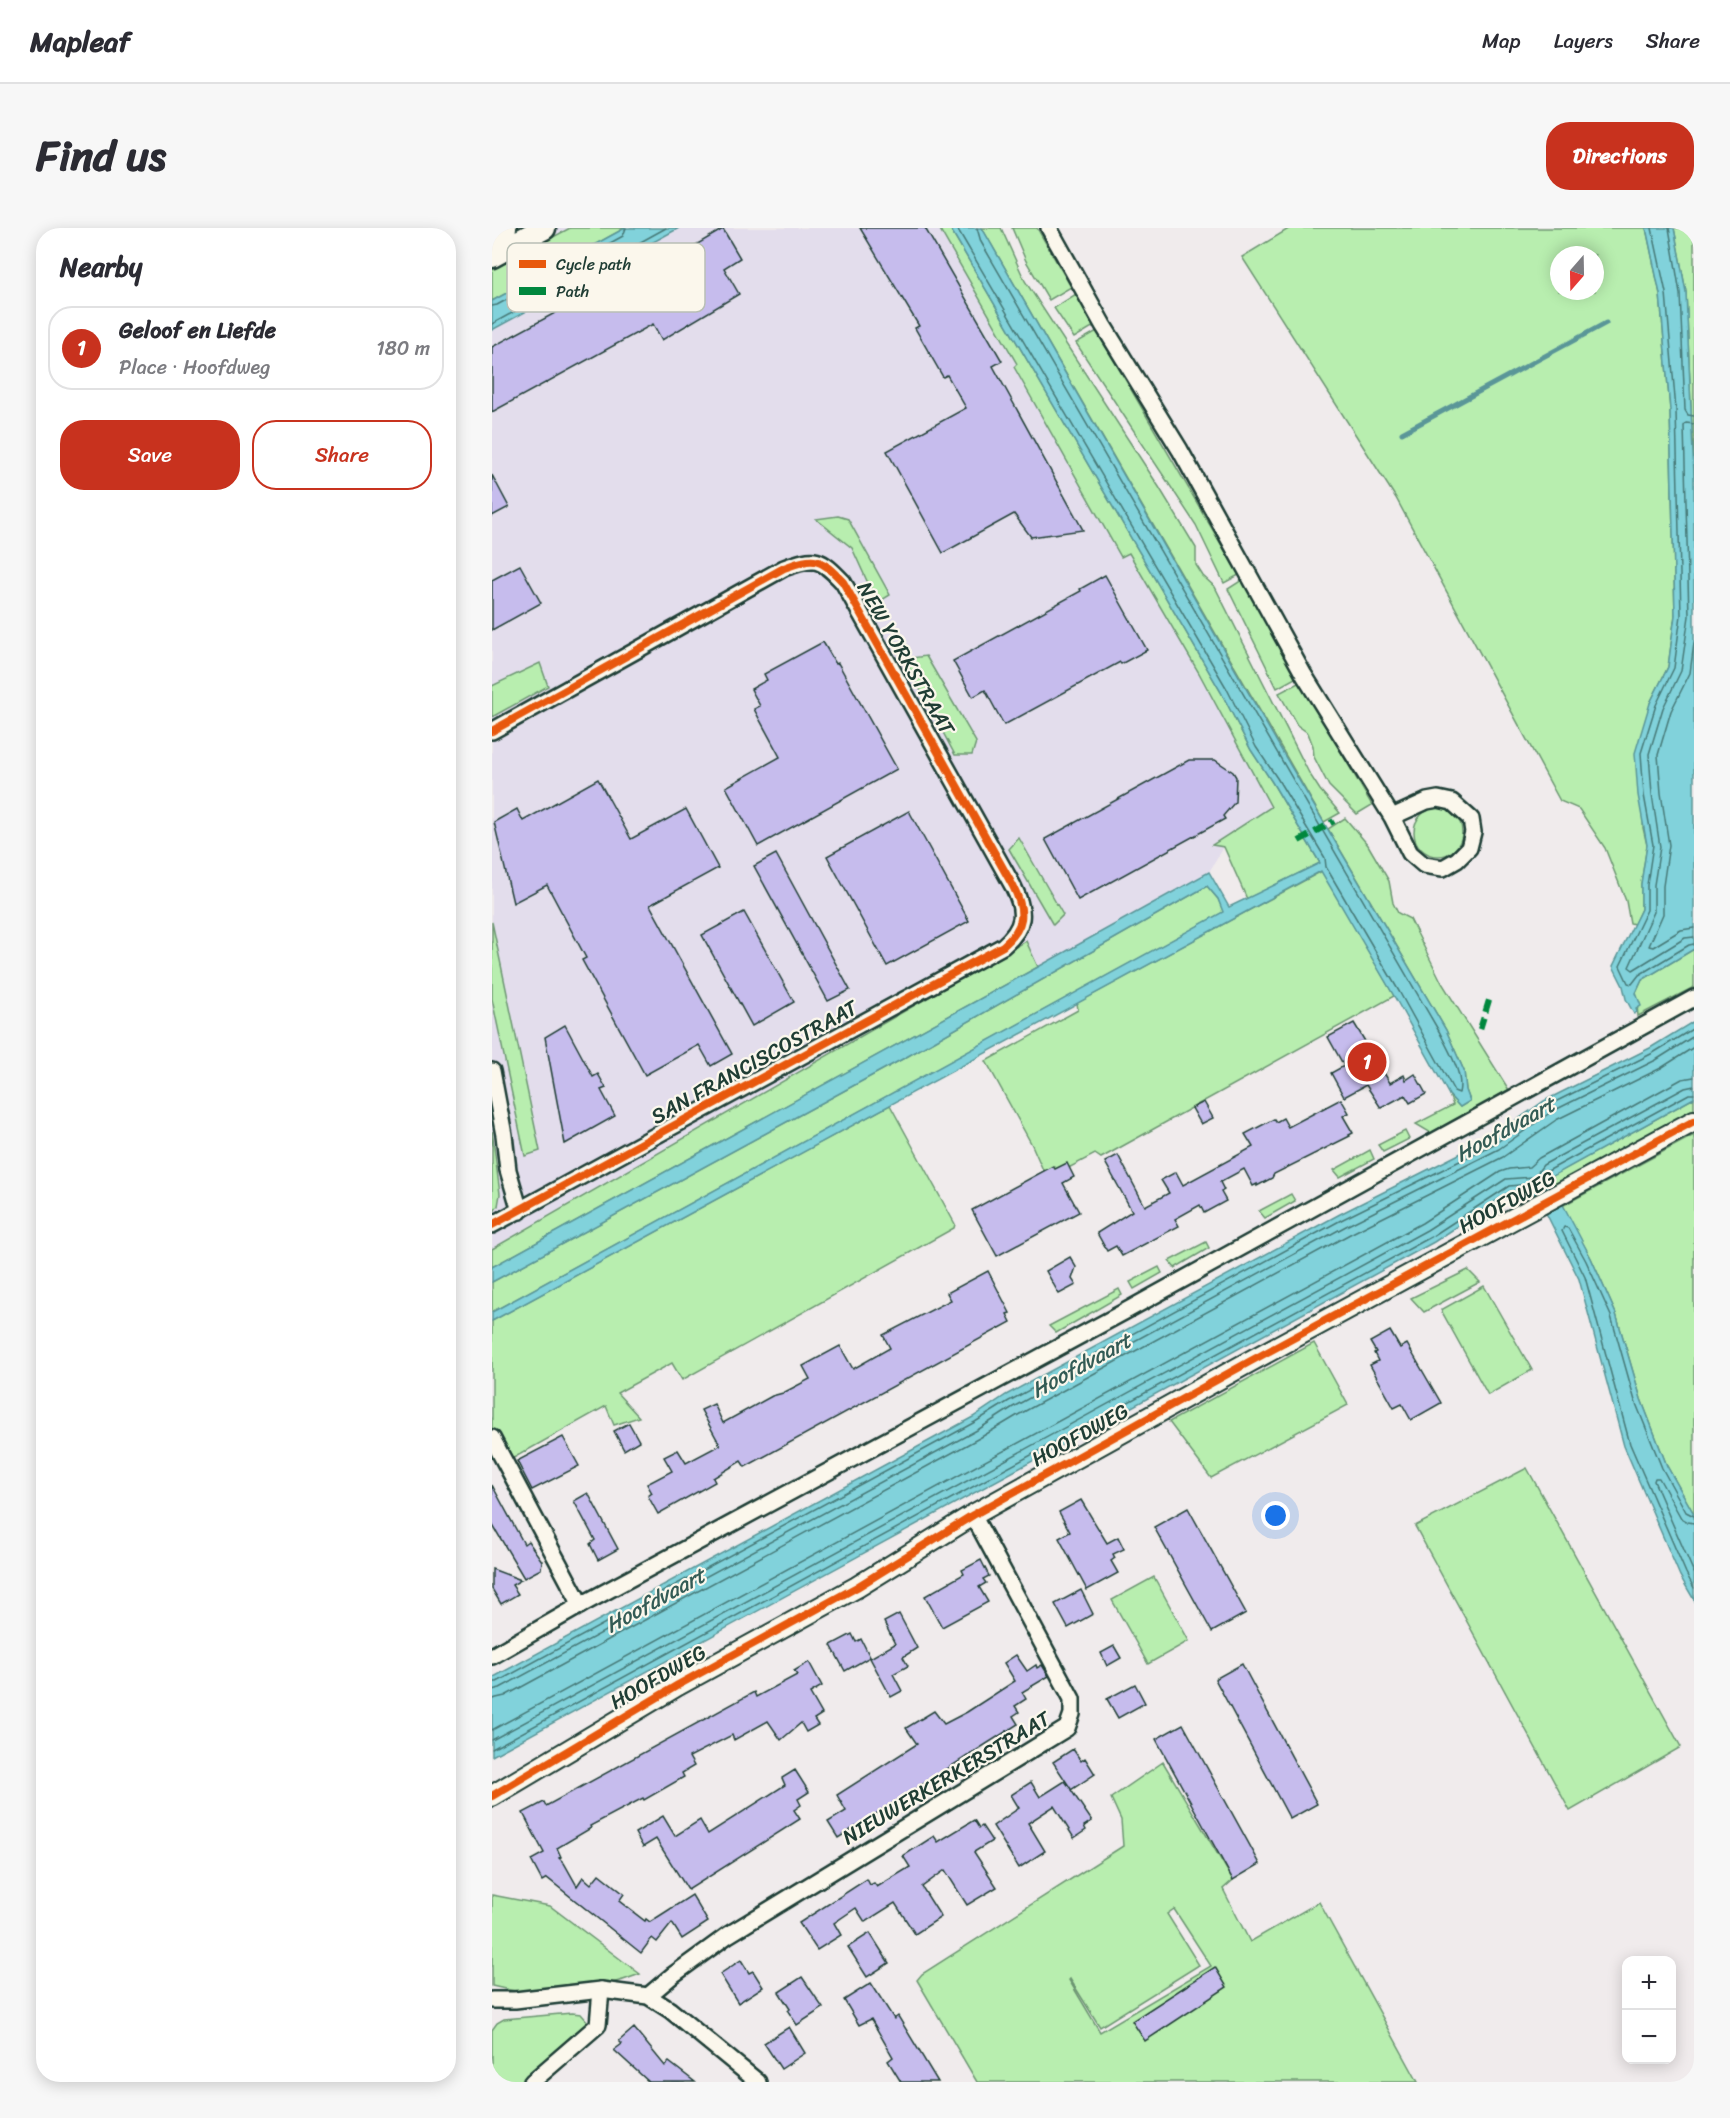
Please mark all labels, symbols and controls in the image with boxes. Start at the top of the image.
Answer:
text: Mapleaf [30,17,130,66]
text: Map [1482,22,1521,60]
text: Layers [1554,22,1613,60]
text: Share [1646,22,1700,60]
text: Find us [36,119,166,193]
button: Directions [1546,122,1694,190]
legend [507,243,705,312]
text: Nearby [60,244,142,290]
north arrow [1550,246,1604,300]
text: Cycle path [556,250,631,279]
text: Path [556,277,589,306]
text: Geloof en Liefde [119,311,276,350]
text: 1 [77,331,86,366]
text: 180 m [376,331,430,366]
text: Place · Hoofdweg [119,350,270,385]
button: Save [60,420,240,490]
button: Share [252,420,432,490]
street label: NEW YORKSTRAAT [846,574,966,744]
street label: SAN FRANCISCOSTRAAT [643,988,866,1135]
pin: 1 [1348,1040,1386,1084]
water label: Hoofdvaart [1447,1084,1565,1173]
street label: HOOFDWEG [1451,1159,1563,1245]
water label: Hoofdvaart [1023,1320,1141,1409]
street label: HOOFDWEG [1024,1392,1136,1478]
your location [1261,1501,1290,1530]
water label: Hoofdvaart [597,1555,715,1644]
street label: HOOFDWEG [602,1634,714,1720]
street label: NIEUWERKERKERSTRAAT [834,1700,1059,1855]
map controls [1622,1956,1676,2064]
button: + [1622,1956,1676,2010]
button: − [1622,2010,1676,2064]

